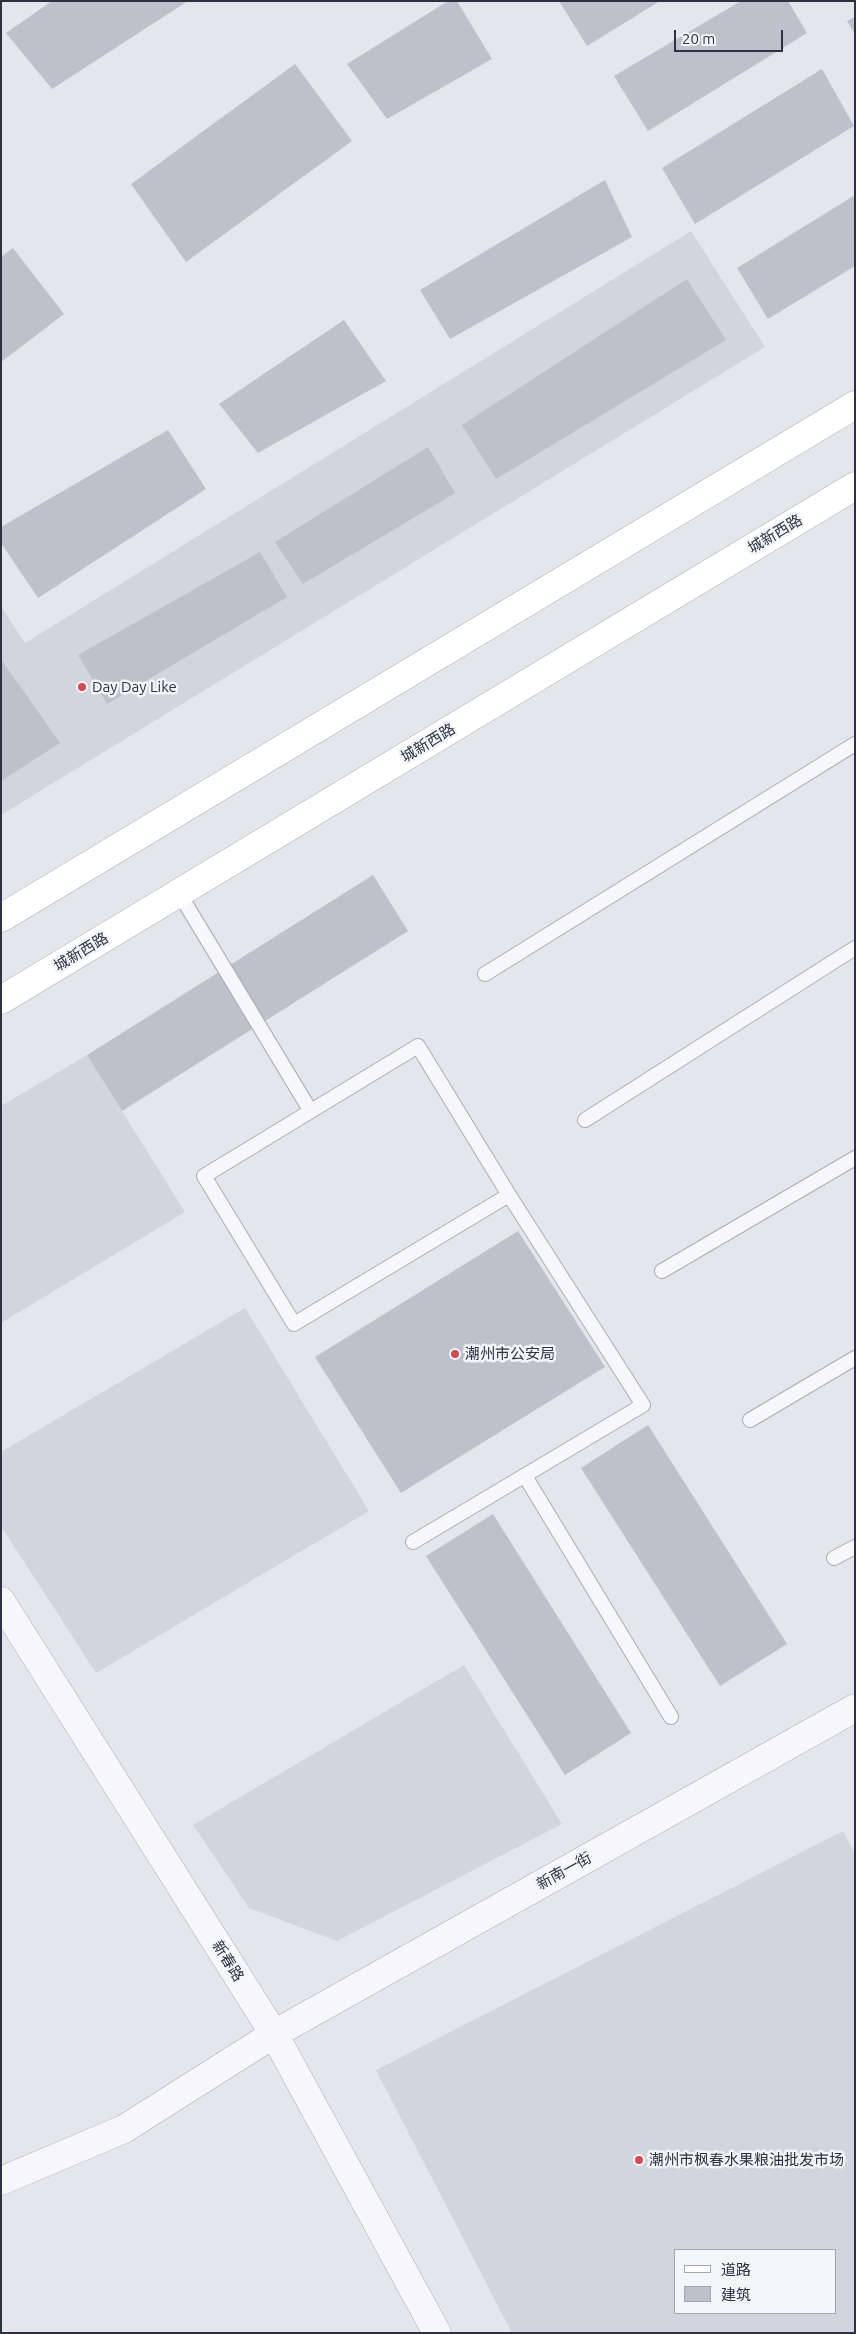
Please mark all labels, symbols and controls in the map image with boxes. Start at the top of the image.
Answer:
scale bar [676,20,785,52]
text: 20 m [682,30,715,47]
street label: 城新西路 [745,511,805,557]
place label: Day Day Like [92,678,177,696]
marker: Day Day Like [76,681,88,693]
street label: 城新西路 [398,720,458,766]
street label: 城新西路 [51,929,111,975]
place label: 潮州市公安局 [465,1345,555,1363]
marker: 潮州市公安局 [449,1348,461,1360]
street label: 新南一街 [533,1849,595,1893]
street label: 新春路 [208,1937,248,1985]
place label: 潮州市枫春水果粮油批发市场 [649,2151,844,2169]
marker: 潮州市枫春水果粮油批发市场 [633,2154,645,2166]
legend [674,2249,836,2314]
text: 道路 [721,2261,751,2278]
text: 建筑 [721,2286,751,2303]

